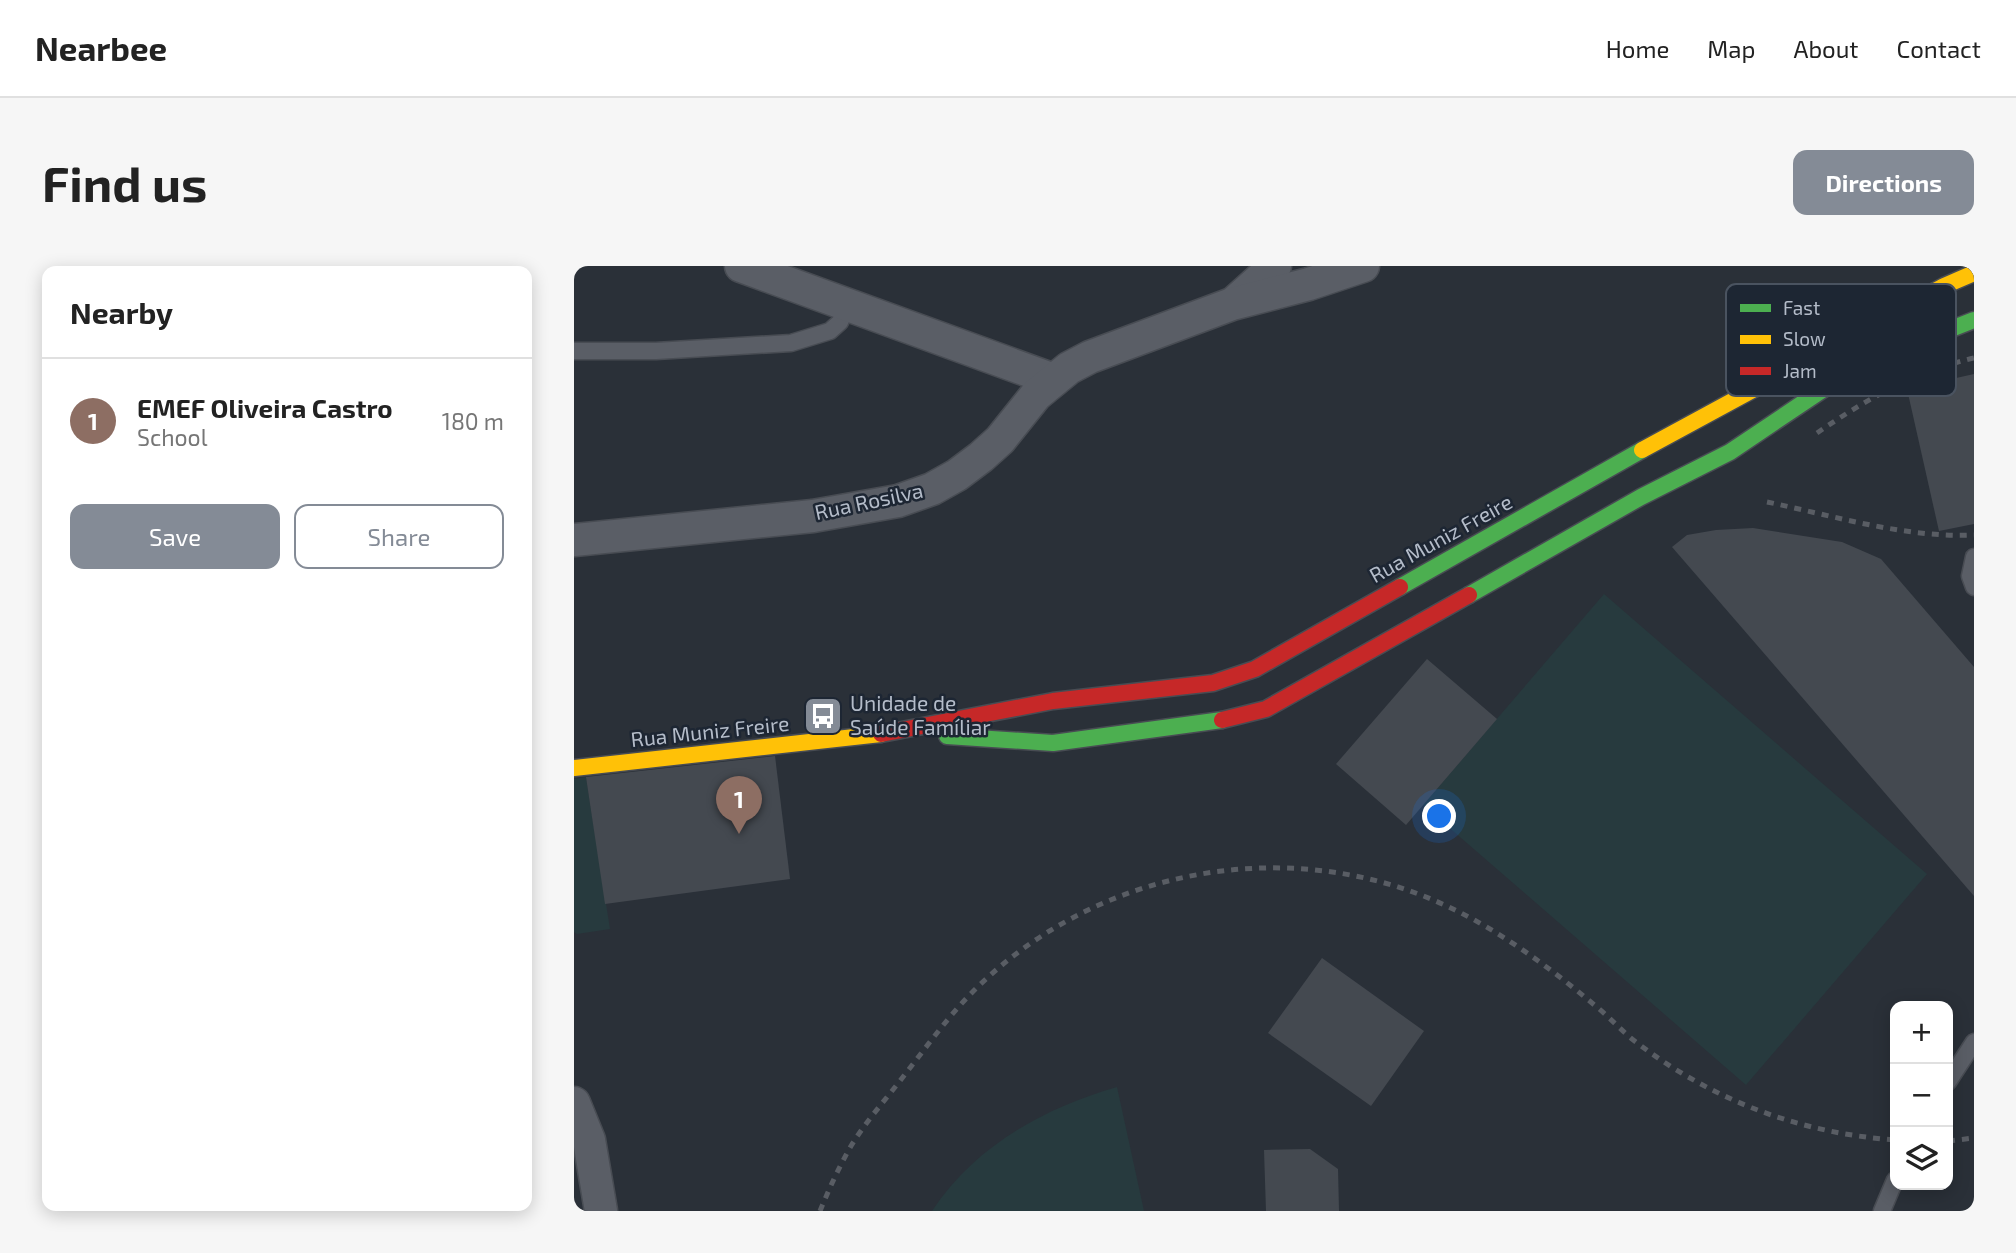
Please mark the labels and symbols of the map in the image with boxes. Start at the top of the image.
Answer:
legend [1726,284,1956,396]
text: Fast [1783,296,1820,319]
text: Slow [1783,327,1826,350]
text: Jam [1783,359,1817,382]
street label: Rua Rosilva [812,477,925,524]
street label: Rua Muniz Freire [1365,488,1516,587]
place label: Unidade de Saúde Famíliar [850,690,991,739]
bus stop icon: Unidade de Saúde Famíliar [802,695,844,737]
street label: Rua Muniz Freire [629,710,790,751]
pin: 1 [716,776,762,834]
your location [1422,799,1456,833]

